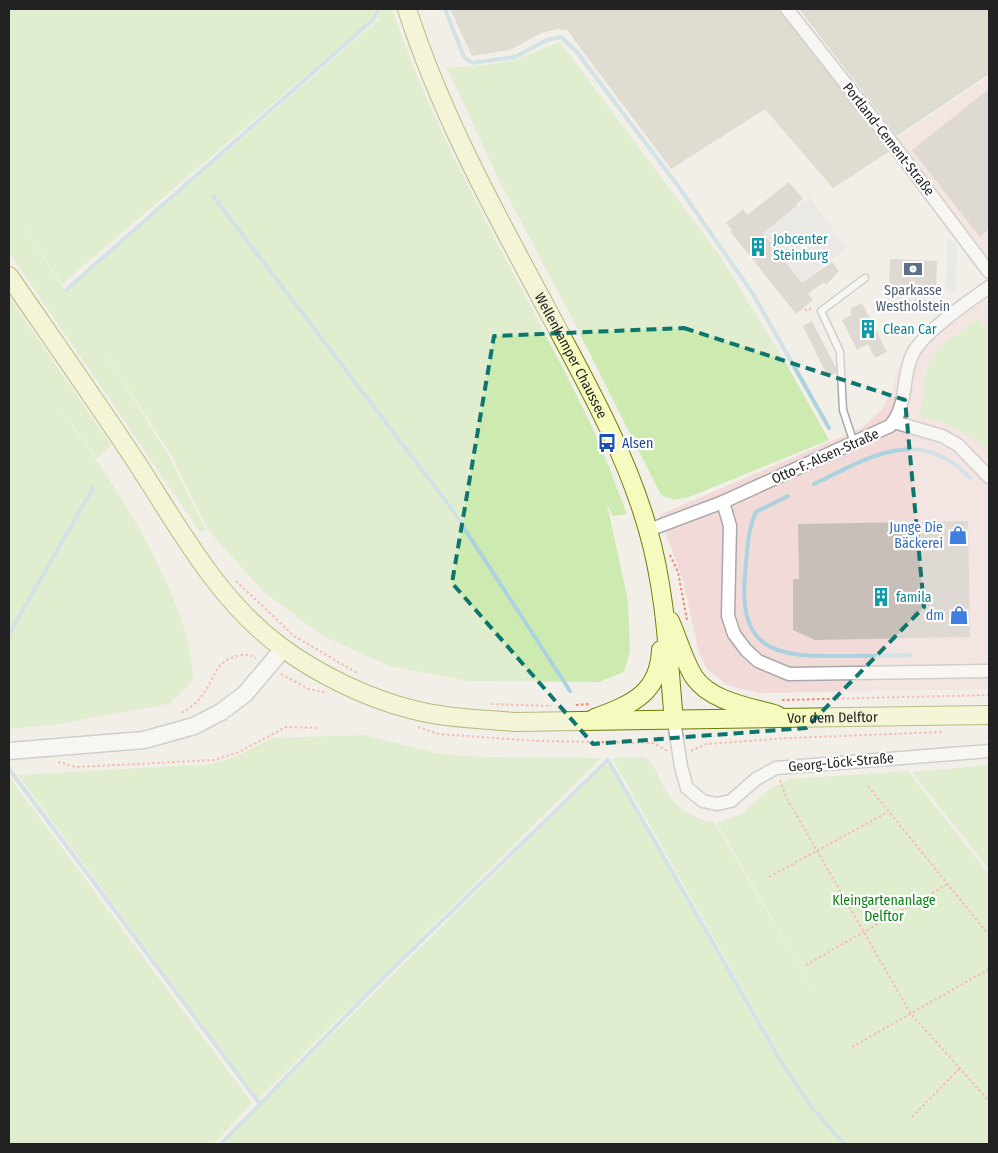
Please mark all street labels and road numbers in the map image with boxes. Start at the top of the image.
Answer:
street label: Portland-Cement-Straße [839,79,938,199]
street label: Wellenkamper Chaussee [531,290,611,421]
street label: Otto-F.-Alsen-Straße [769,425,882,488]
street label: Vor dem Delftor [787,709,878,727]
street label: Georg-Löck-Straße [788,749,895,776]

